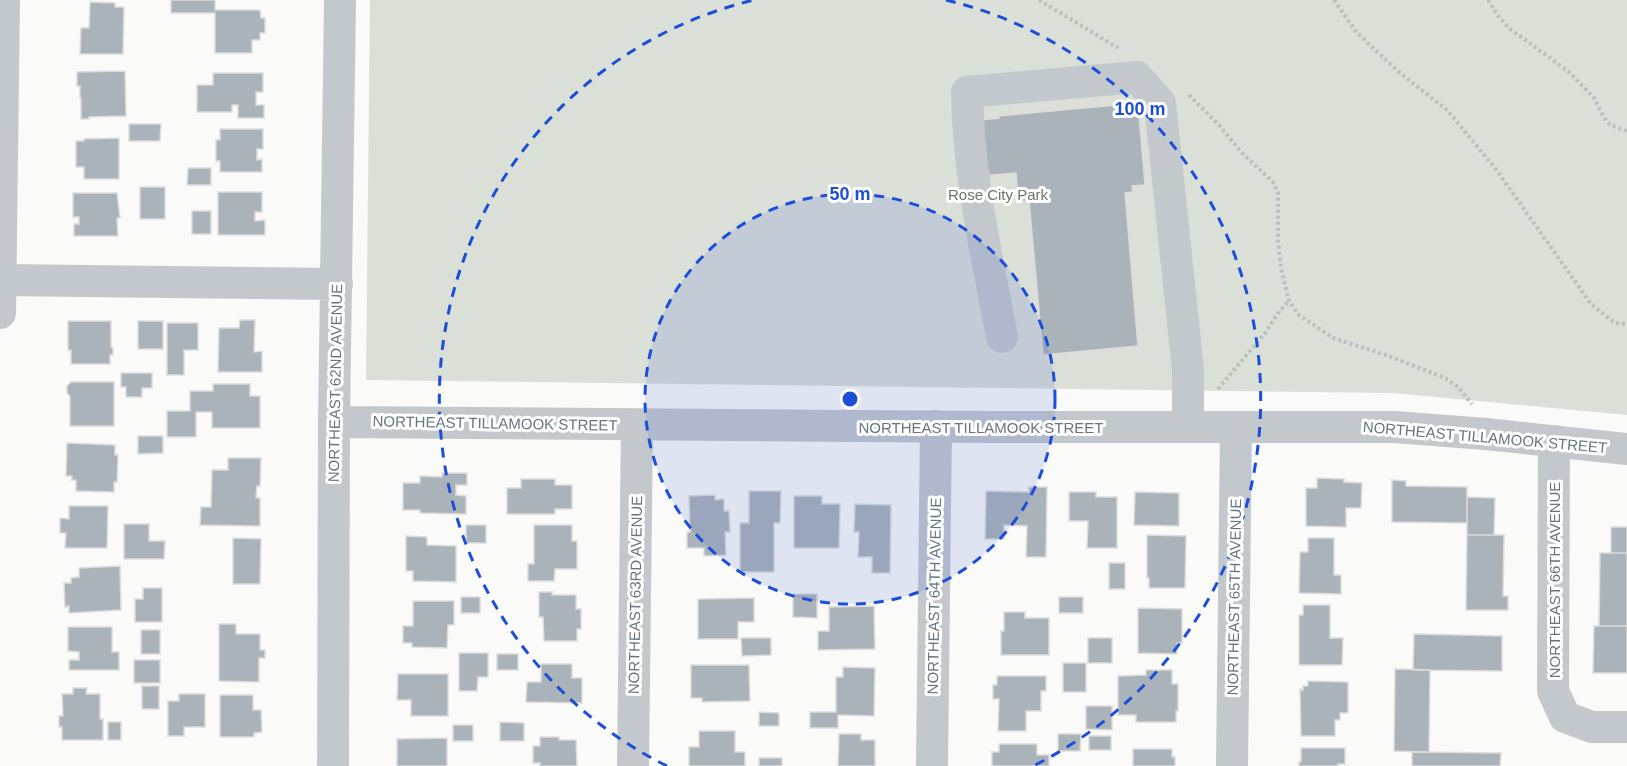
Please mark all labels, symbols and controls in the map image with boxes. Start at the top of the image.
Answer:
text: 100 m [1114,99,1166,119]
text: 50 m [829,184,871,204]
park label: Rose City Park [948,186,1049,203]
street label: NORTHEAST 62ND AVENUE [325,284,345,482]
centre of rings [840,389,860,409]
street label: NORTHEAST TILLAMOOK STREET [372,412,618,434]
street label: NORTHEAST TILLAMOOK STREET [1362,418,1608,456]
street label: NORTHEAST TILLAMOOK STREET [858,419,1104,436]
street label: NORTHEAST 66TH AVENUE [1546,482,1563,678]
street label: NORTHEAST 63RD AVENUE [625,496,645,694]
street label: NORTHEAST 64TH AVENUE [924,497,944,695]
street label: NORTHEAST 65TH AVENUE [1224,498,1244,696]

